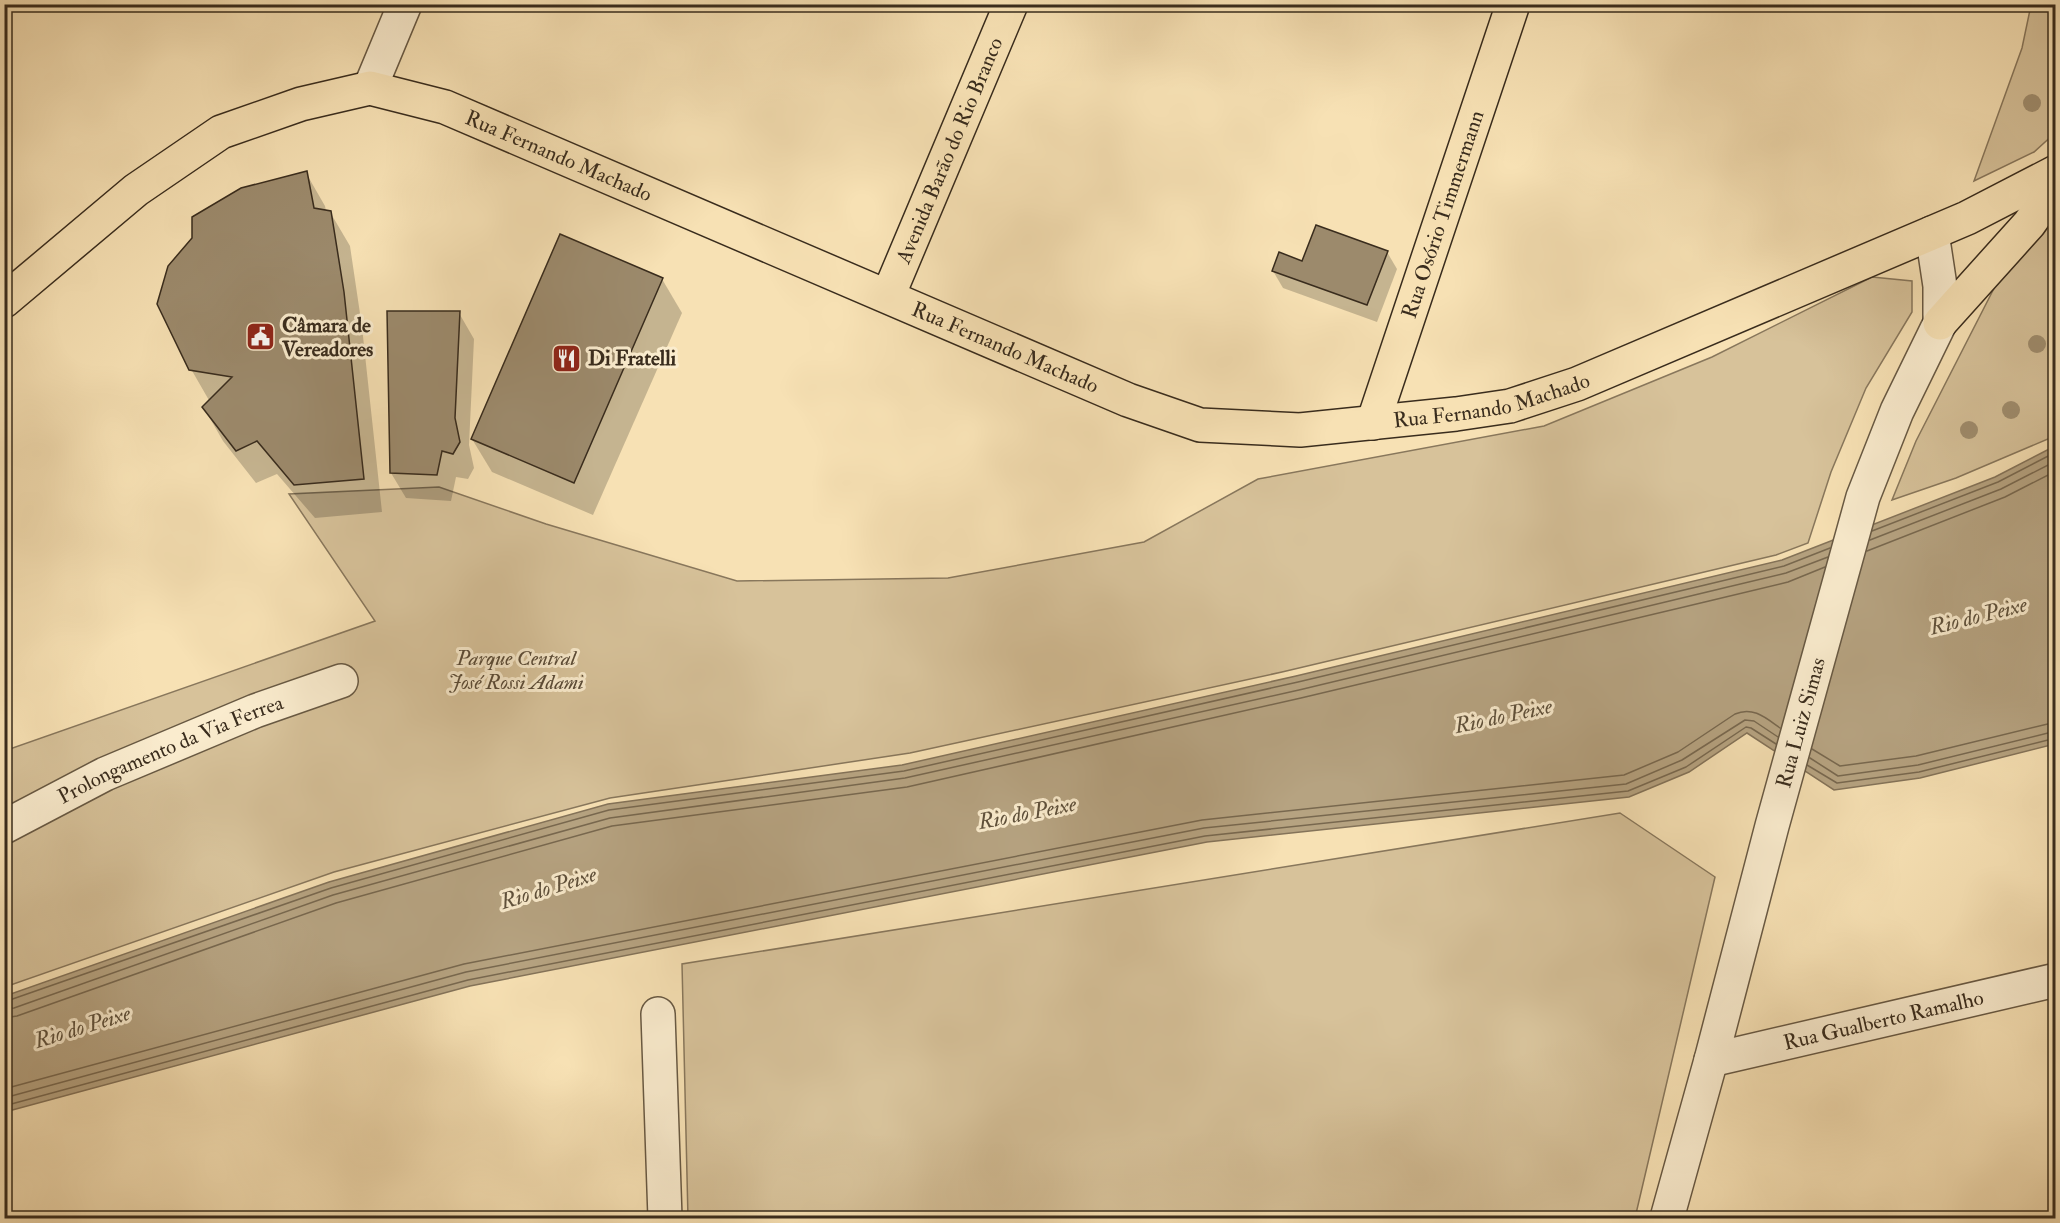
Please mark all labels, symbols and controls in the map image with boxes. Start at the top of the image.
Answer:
street label: Avenida Barão do Rio Branco [890,33,1009,269]
street label: Rua Fernando Machado [461,104,656,208]
street label: Rua Osório Timmermann [1396,107,1491,322]
street label: Rua Fernando Machado [908,296,1103,400]
place label: Câmara de Vereadores [281,312,373,363]
public building icon: Câmara de Vereadores [245,321,277,353]
restaurant icon: Di Fratelli [551,342,583,374]
place label: Di Fratelli [588,345,677,372]
street label: Rua Fernando Machado [1392,367,1594,434]
water label: Rio do Peixe [1926,590,2030,642]
park label: Parque Central José Rossi Adami [448,645,584,696]
street label: Rua Luiz Simas [1770,654,1832,791]
street label: Prolongamento da Via Ferrea [53,689,287,810]
water label: Rio do Peixe [1451,692,1555,740]
water label: Rio do Peixe [975,790,1079,836]
water label: Rio do Peixe [496,860,600,916]
street label: Rua Gualberto Ramalho [1781,984,1986,1057]
water label: Rio do Peixe [30,999,134,1055]

